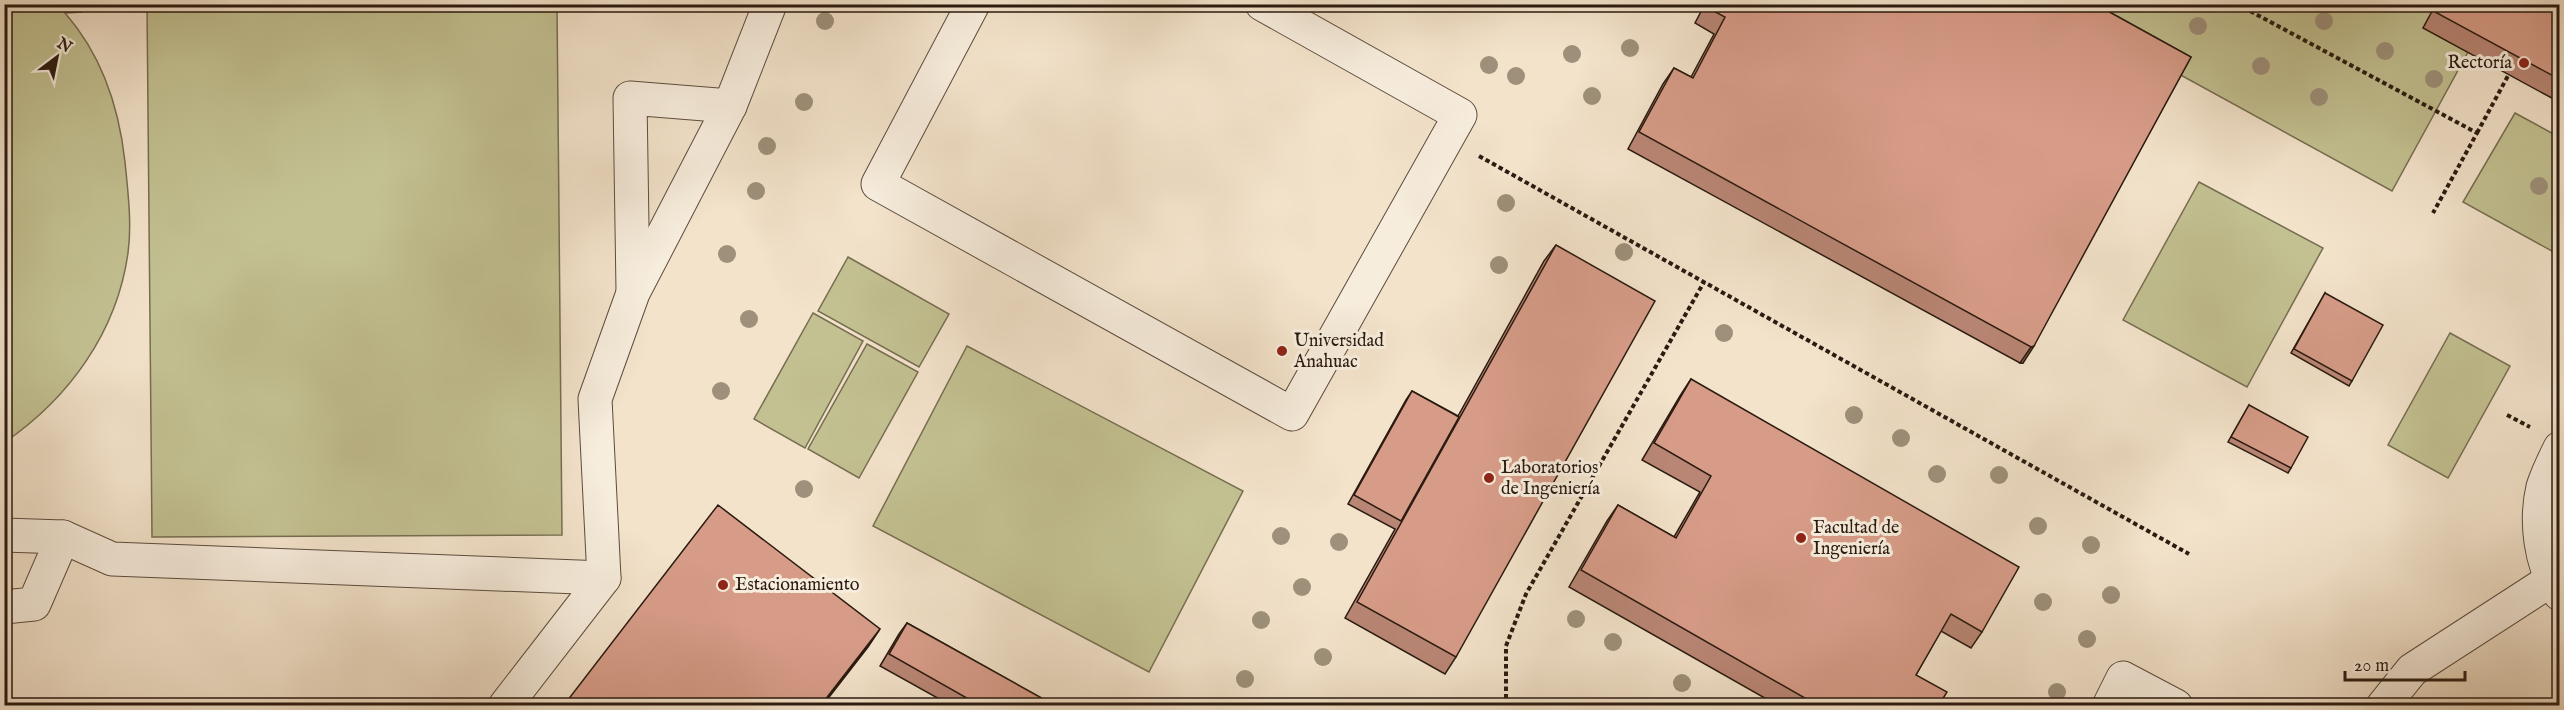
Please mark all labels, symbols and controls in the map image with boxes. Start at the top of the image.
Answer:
north arrow [27,27,87,87]
text: N [52,33,75,58]
place label: Rectoría [2447,52,2512,75]
marker: Rectoría [2517,56,2531,70]
place label: Universidad Anahuac [1293,330,1384,374]
marker: Universidad Anahuac [1275,344,1289,358]
place label: Laboratorios de Ingeniería [1501,457,1600,501]
marker: Laboratorios de Ingeniería [1482,471,1496,485]
place label: Facultad de Ingeniería [1813,517,1899,561]
marker: Facultad de Ingeniería [1794,531,1808,545]
place label: Estacionamiento [735,574,860,597]
marker: Estacionamiento [716,578,730,592]
scale bar [2345,644,2465,682]
text: 20 m [2354,655,2389,678]

